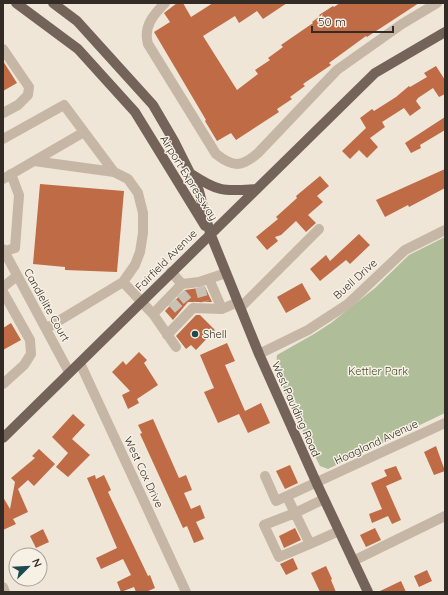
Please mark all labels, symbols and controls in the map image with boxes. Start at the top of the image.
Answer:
scale bar [312,8,393,34]
text: 50 m [318,14,346,29]
street label: Airport Expressway [157,133,221,223]
street label: Fairfield Avenue [132,226,200,294]
street label: Buell Drive [330,256,380,302]
street label: Candlelite Court [21,266,73,344]
place label: Shell [203,327,227,341]
marker: Shell [190,329,200,339]
street label: West Paulding Road [269,359,323,459]
park label: Kettler Park [348,364,408,378]
street label: Hoagland Avenue [332,416,420,468]
street label: West Cox Drive [121,434,167,510]
north arrow [8,547,48,587]
text: N [29,556,45,569]

